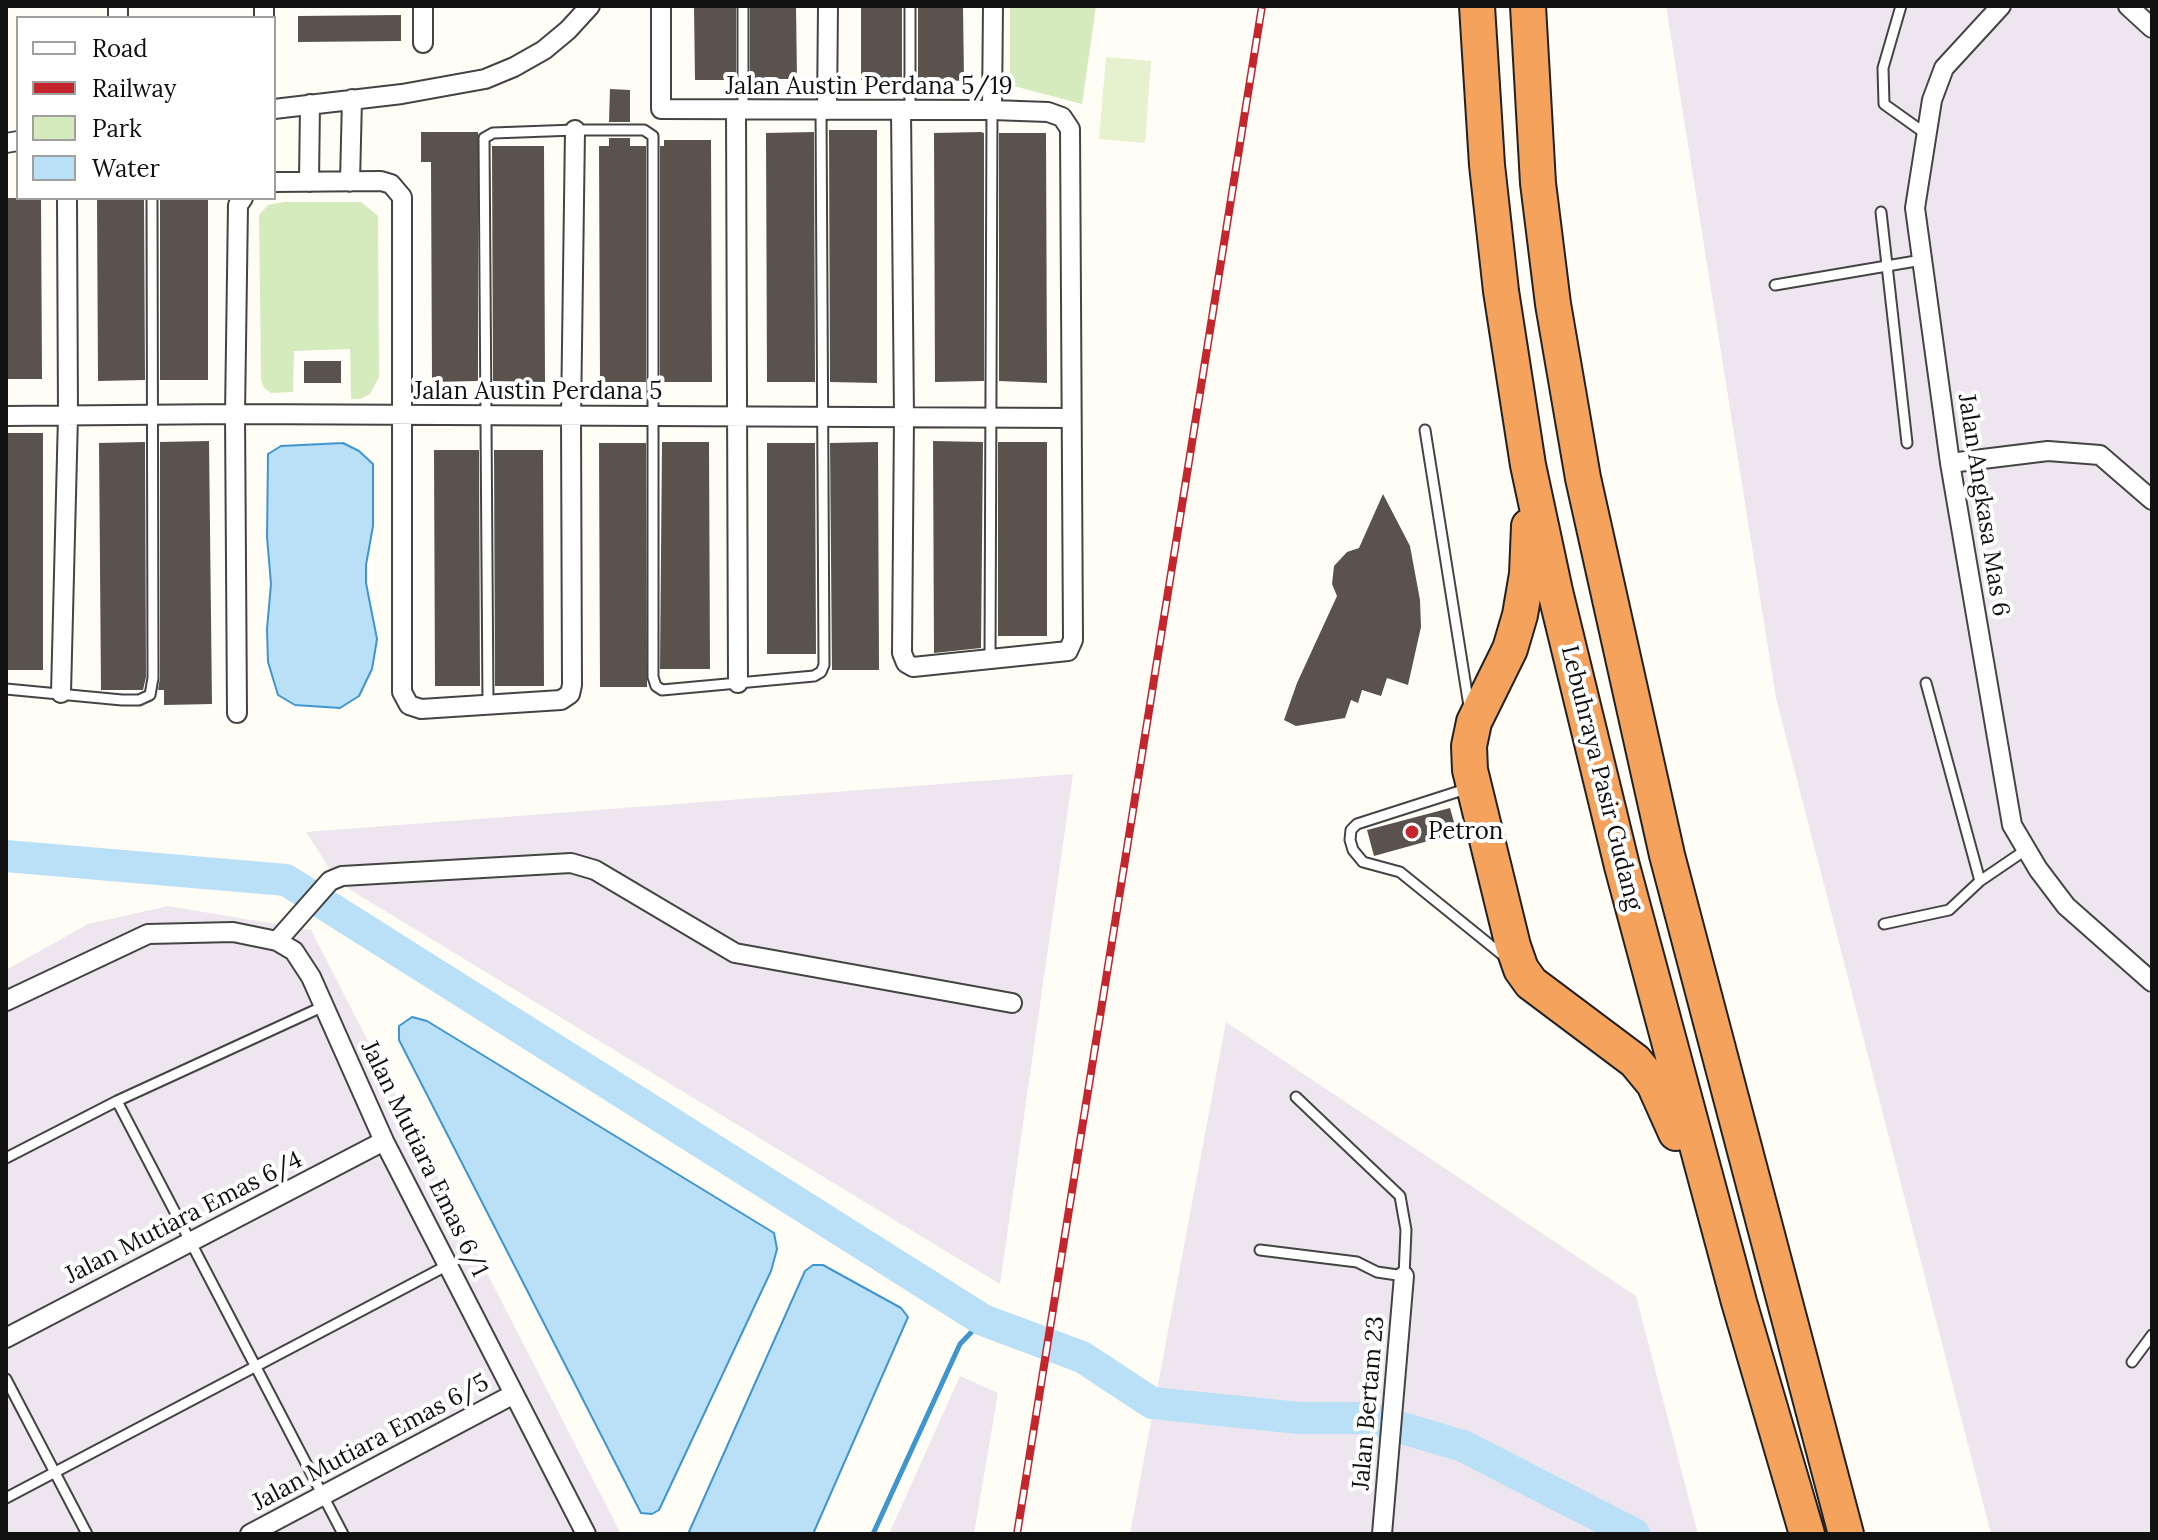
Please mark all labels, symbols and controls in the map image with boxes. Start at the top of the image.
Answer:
legend [16,16,276,200]
text: Road [92,33,148,64]
text: Railway [92,73,176,104]
street label: Jalan Austin Perdana 5/19 [725,73,1013,101]
text: Park [92,113,142,144]
text: Water [92,153,160,184]
street label: Jalan Austin Perdana 5 [414,378,662,406]
street label: Jalan Angkasa Mas 6 [1951,392,2015,618]
street label: Lebuhraya Pasir Gudang [1554,643,1648,913]
place label: Petron [1428,818,1503,846]
marker: Petron [1403,823,1421,841]
street label: Jalan Mutiara Emas 6/1 [354,1036,494,1282]
street label: Jalan Mutiara Emas 6/4 [61,1146,307,1290]
street label: Jalan Bertam 23 [1347,1315,1391,1491]
street label: Jalan Mutiara Emas 6/5 [248,1369,494,1517]

